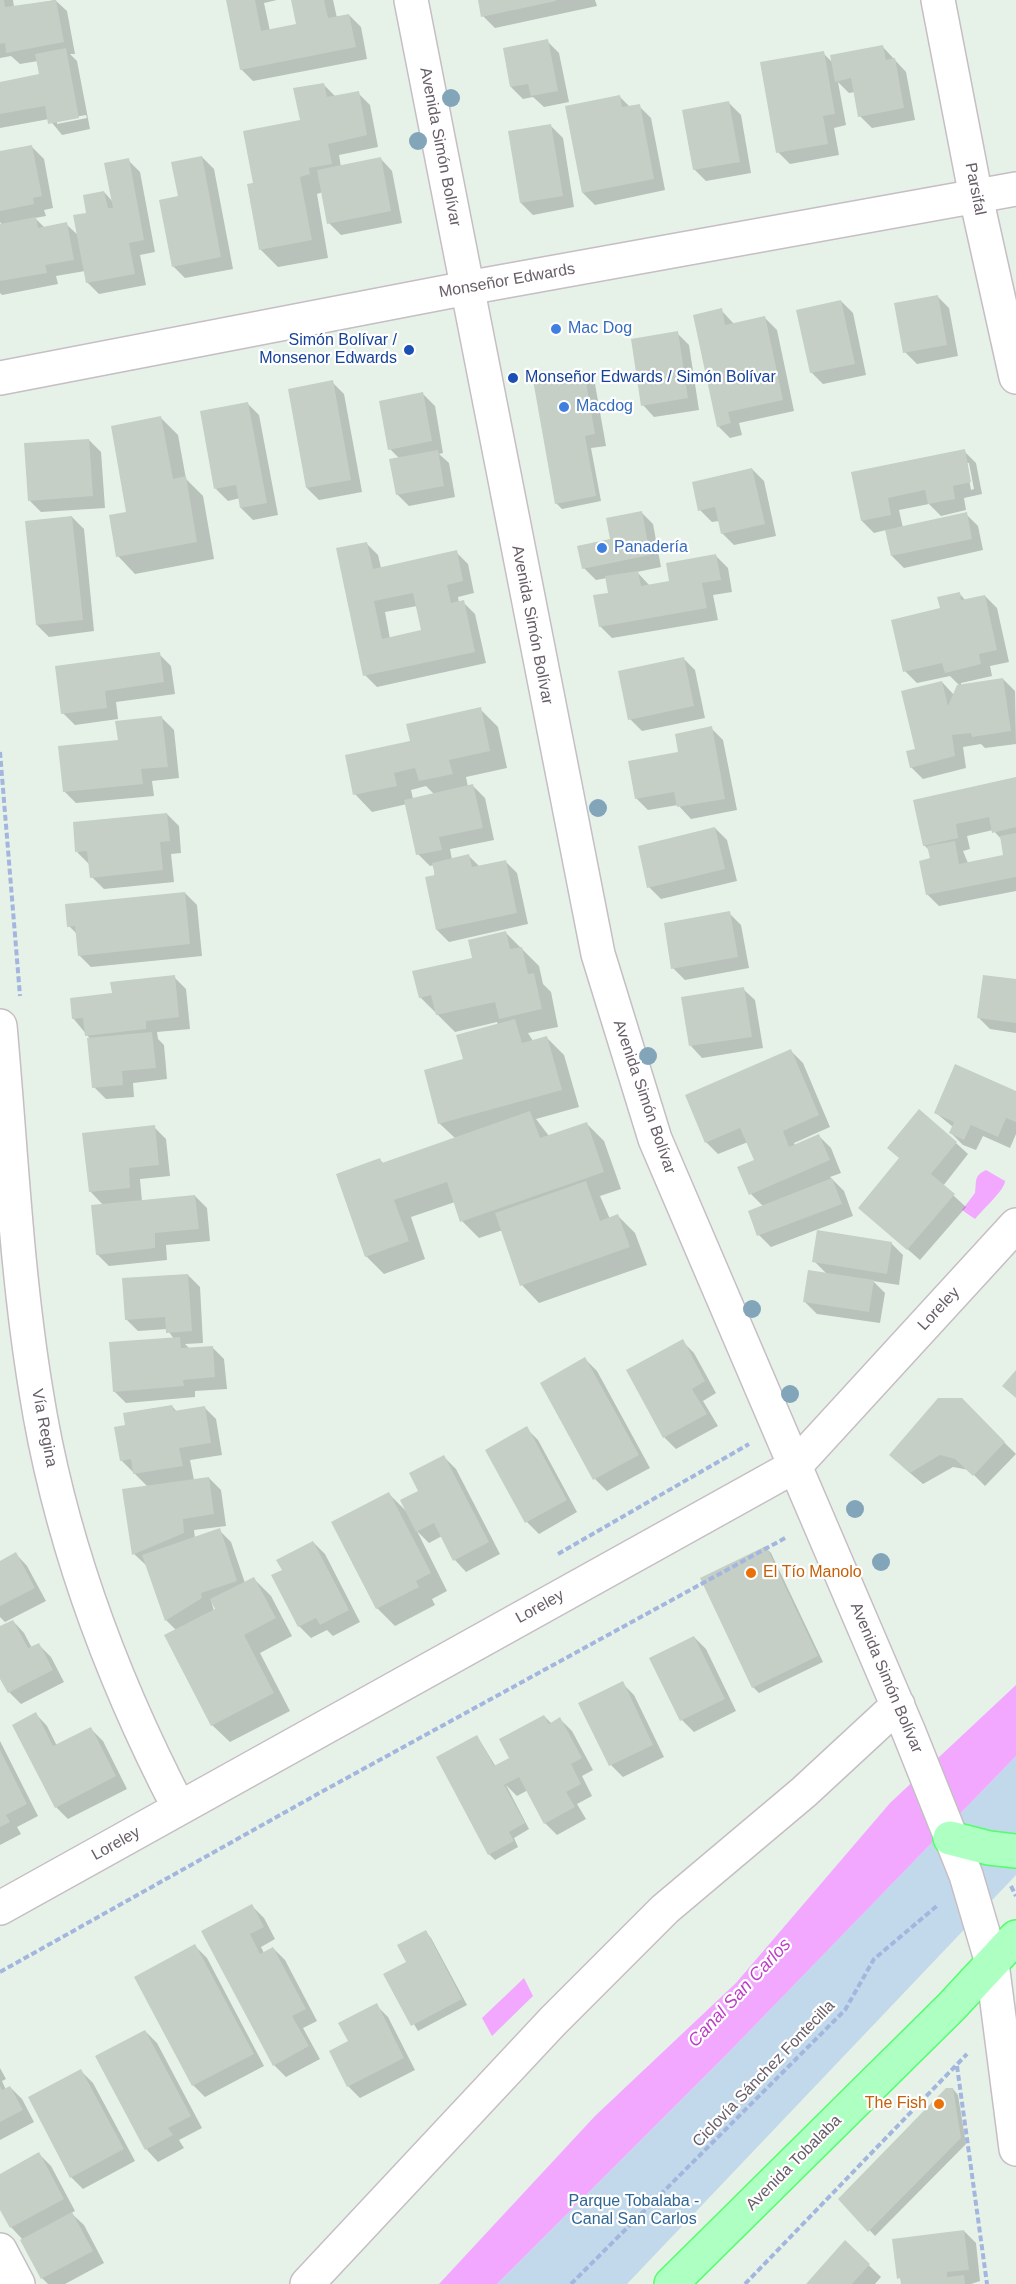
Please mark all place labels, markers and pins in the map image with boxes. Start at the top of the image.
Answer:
place label: Mac Dog [568,319,632,339]
marker: Mac Dog [549,322,563,336]
place label: Simón Bolívar / Monsenor Edwards [259,331,397,369]
marker: Simón Bolívar / Monsenor Edwards [402,343,416,357]
place label: Monseñor Edwards / Simón Bolívar [525,368,776,388]
marker: Monseñor Edwards / Simón Bolívar [506,371,520,385]
place label: Macdog [576,397,633,417]
marker: Macdog [557,400,571,414]
place label: Panadería [614,538,688,558]
marker: Panadería [595,541,609,555]
place label: El Tío Manolo [763,1563,862,1583]
marker: El Tío Manolo [744,1566,758,1580]
place label: The Fish [865,2094,927,2114]
marker: The Fish [932,2097,946,2111]

